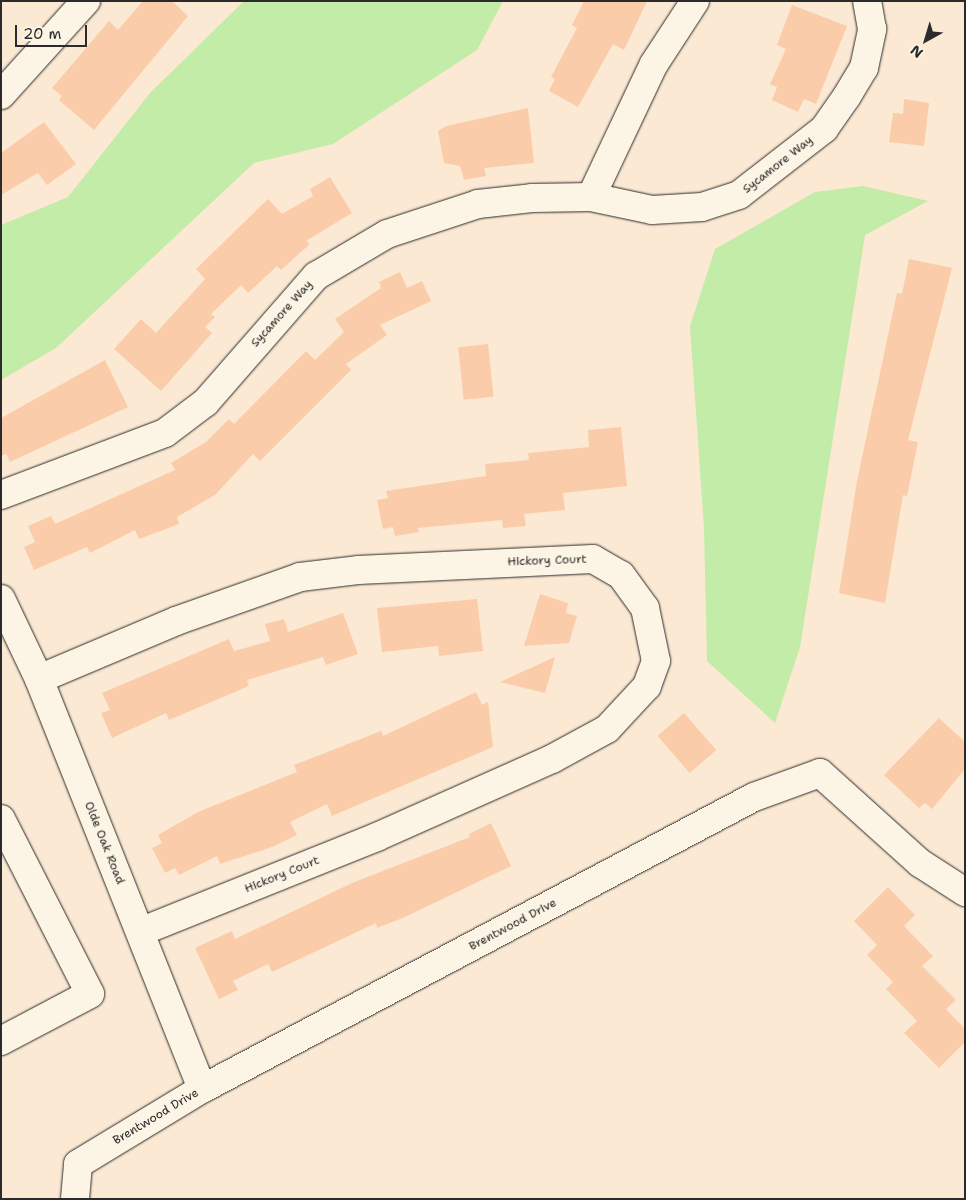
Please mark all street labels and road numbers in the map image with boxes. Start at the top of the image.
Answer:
street label: Sycamore Way [740,133,816,197]
street label: Sycamore Way [248,278,316,350]
street label: Hickory Court [507,552,587,570]
street label: Olde Oak Road [81,800,127,886]
street label: Hickory Court [243,853,321,897]
street label: Brentwood Drive [467,896,559,954]
street label: Brentwood Drive [111,1086,201,1148]

